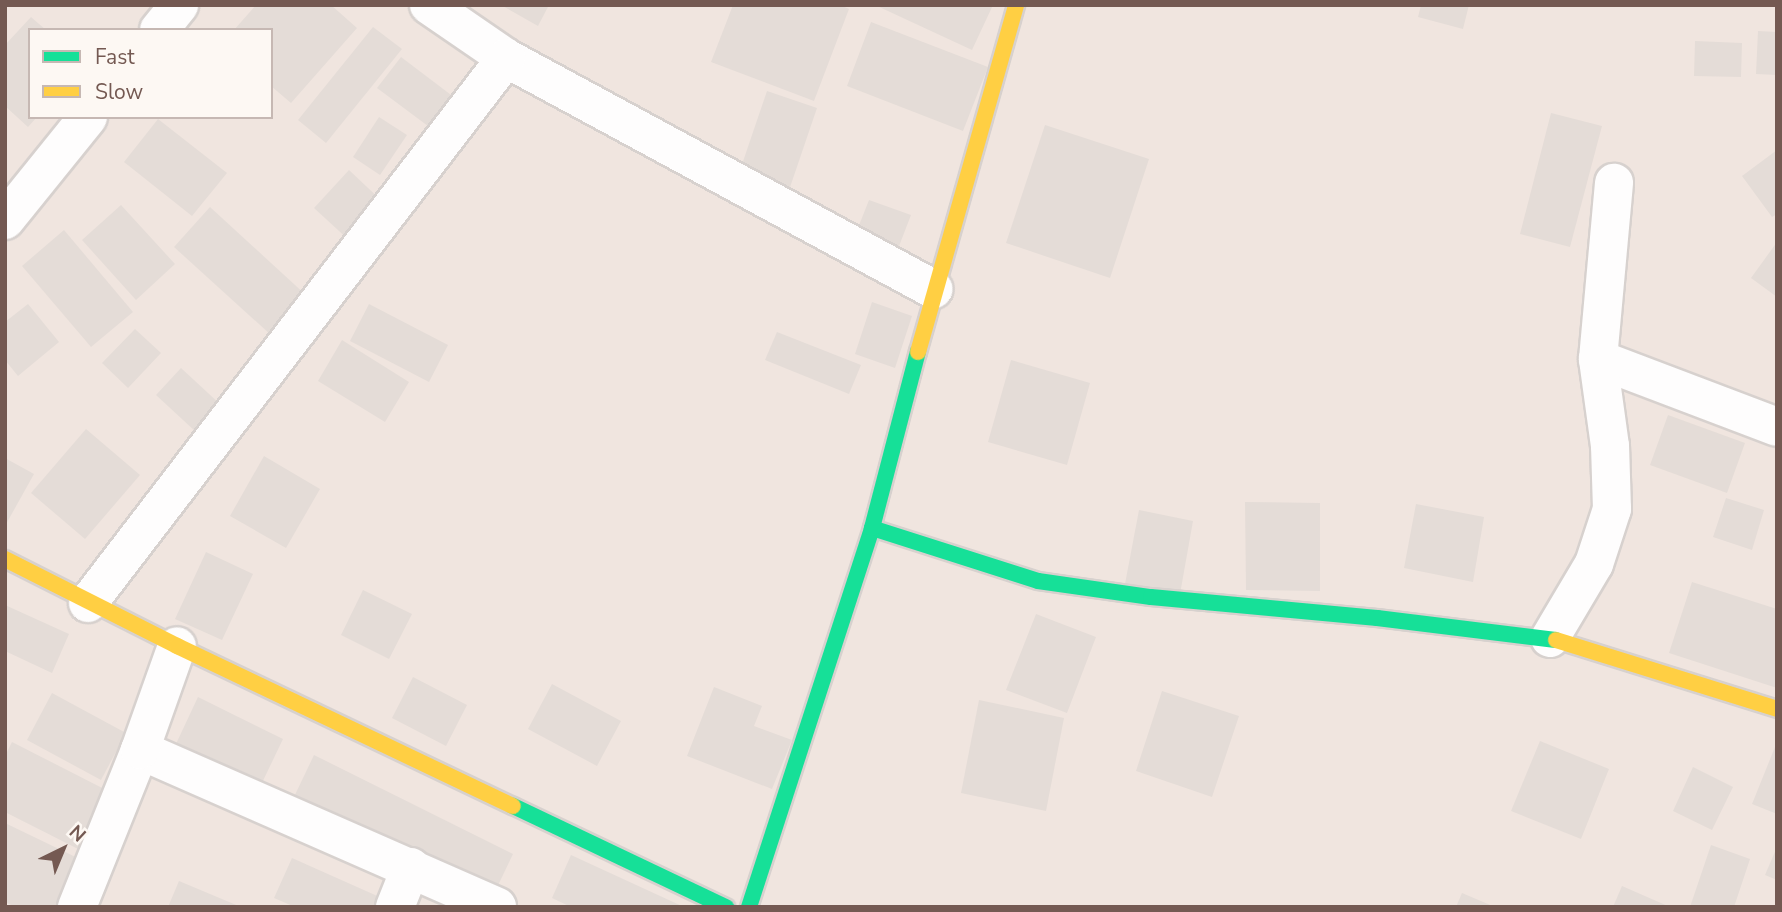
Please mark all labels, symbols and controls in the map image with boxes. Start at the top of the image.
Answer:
legend [28,28,273,119]
text: Fast [95,43,135,71]
text: Slow [95,78,143,106]
north arrow [28,814,98,884]
text: N [63,819,91,848]

